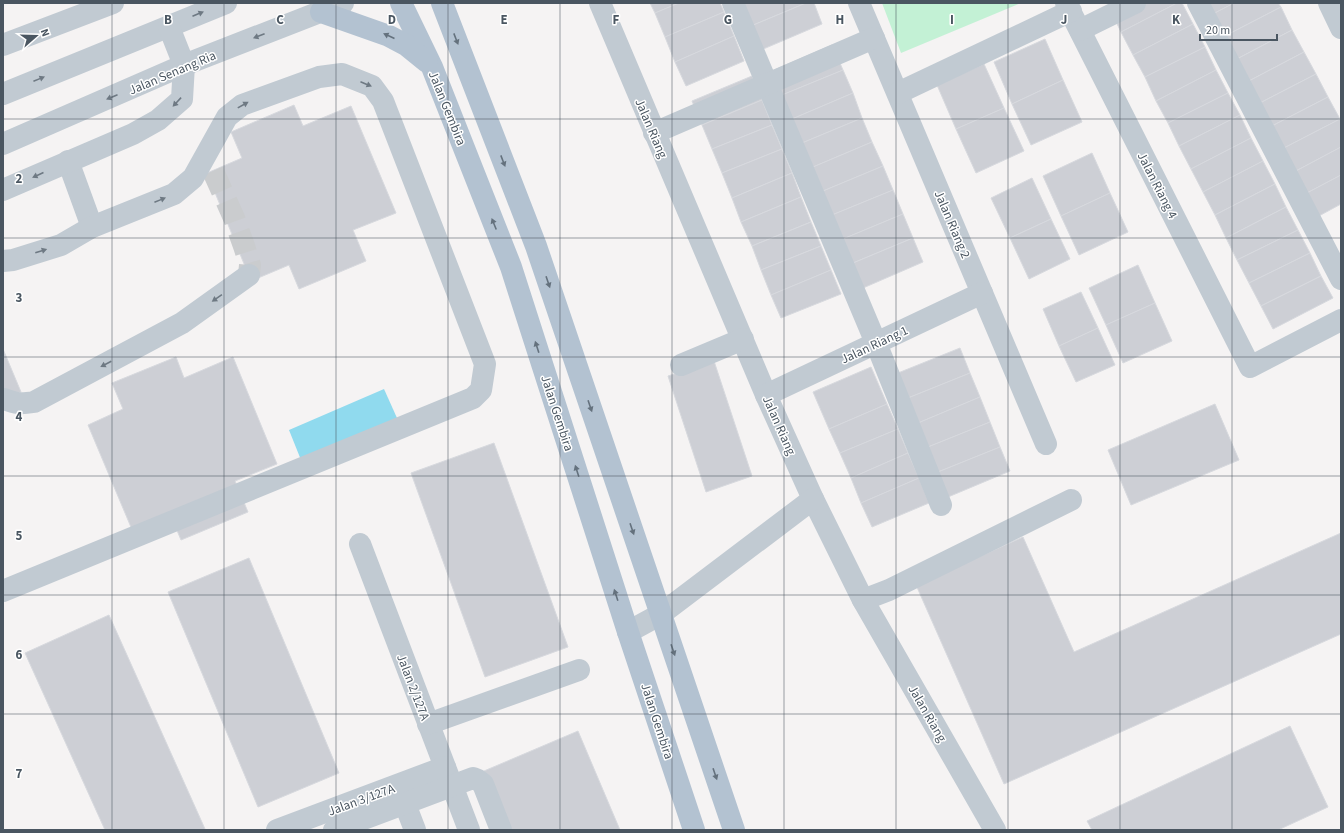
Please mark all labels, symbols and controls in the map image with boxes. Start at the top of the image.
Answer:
text: B [164,11,172,29]
one-way arrow [193,11,205,17]
text: C [276,11,284,29]
text: D [388,11,396,29]
text: E [500,11,508,29]
text: F [613,11,620,29]
text: G [724,11,732,29]
text: H [836,11,844,29]
text: I [950,11,954,29]
text: J [1061,11,1067,29]
text: K [1172,11,1181,29]
north arrow [16,16,56,56]
scale bar [1200,16,1277,42]
text: 20 m [1206,22,1230,39]
text: N [37,27,53,39]
one-way arrow [384,33,395,39]
one-way arrow [252,34,264,40]
one-way arrow [453,34,459,46]
street label: Jalan Senang Ria [126,47,219,99]
street label: Jalan Gembira [424,68,470,148]
one-way arrow [34,76,46,82]
one-way arrow [360,81,371,87]
one-way arrow [106,94,118,100]
street label: Jalan Riang [630,96,672,161]
one-way arrow [173,97,182,107]
one-way arrow [237,102,249,109]
street label: Jalan Riang 4 [1133,149,1182,222]
one-way arrow [500,155,506,167]
text: 2 [16,170,23,188]
one-way arrow [32,172,44,178]
street label: Jalan Riang 2 [930,188,974,261]
one-way arrow [154,196,166,202]
one-way arrow [491,218,497,230]
one-way arrow [35,248,47,254]
one-way arrow [546,277,552,289]
text: 3 [16,289,23,307]
one-way arrow [212,294,223,302]
street label: Jalan Riang 1 [838,321,911,368]
one-way arrow [534,341,540,353]
one-way arrow [100,360,111,367]
street label: Jalan Gembira [536,373,578,454]
street label: Jalan Riang [758,393,800,458]
one-way arrow [587,400,593,412]
text: 4 [16,408,23,426]
one-way arrow [573,464,579,476]
one-way arrow [629,523,635,535]
text: 5 [16,527,23,545]
one-way arrow [613,588,619,600]
one-way arrow [670,645,676,657]
text: 6 [16,646,23,664]
street label: Jalan 2/127A [392,652,434,724]
street label: Jalan Gembira [636,681,678,762]
street label: Jalan Riang [904,682,951,746]
text: 7 [16,765,23,783]
one-way arrow [712,768,718,780]
street label: Jalan 3/127A [325,779,398,820]

